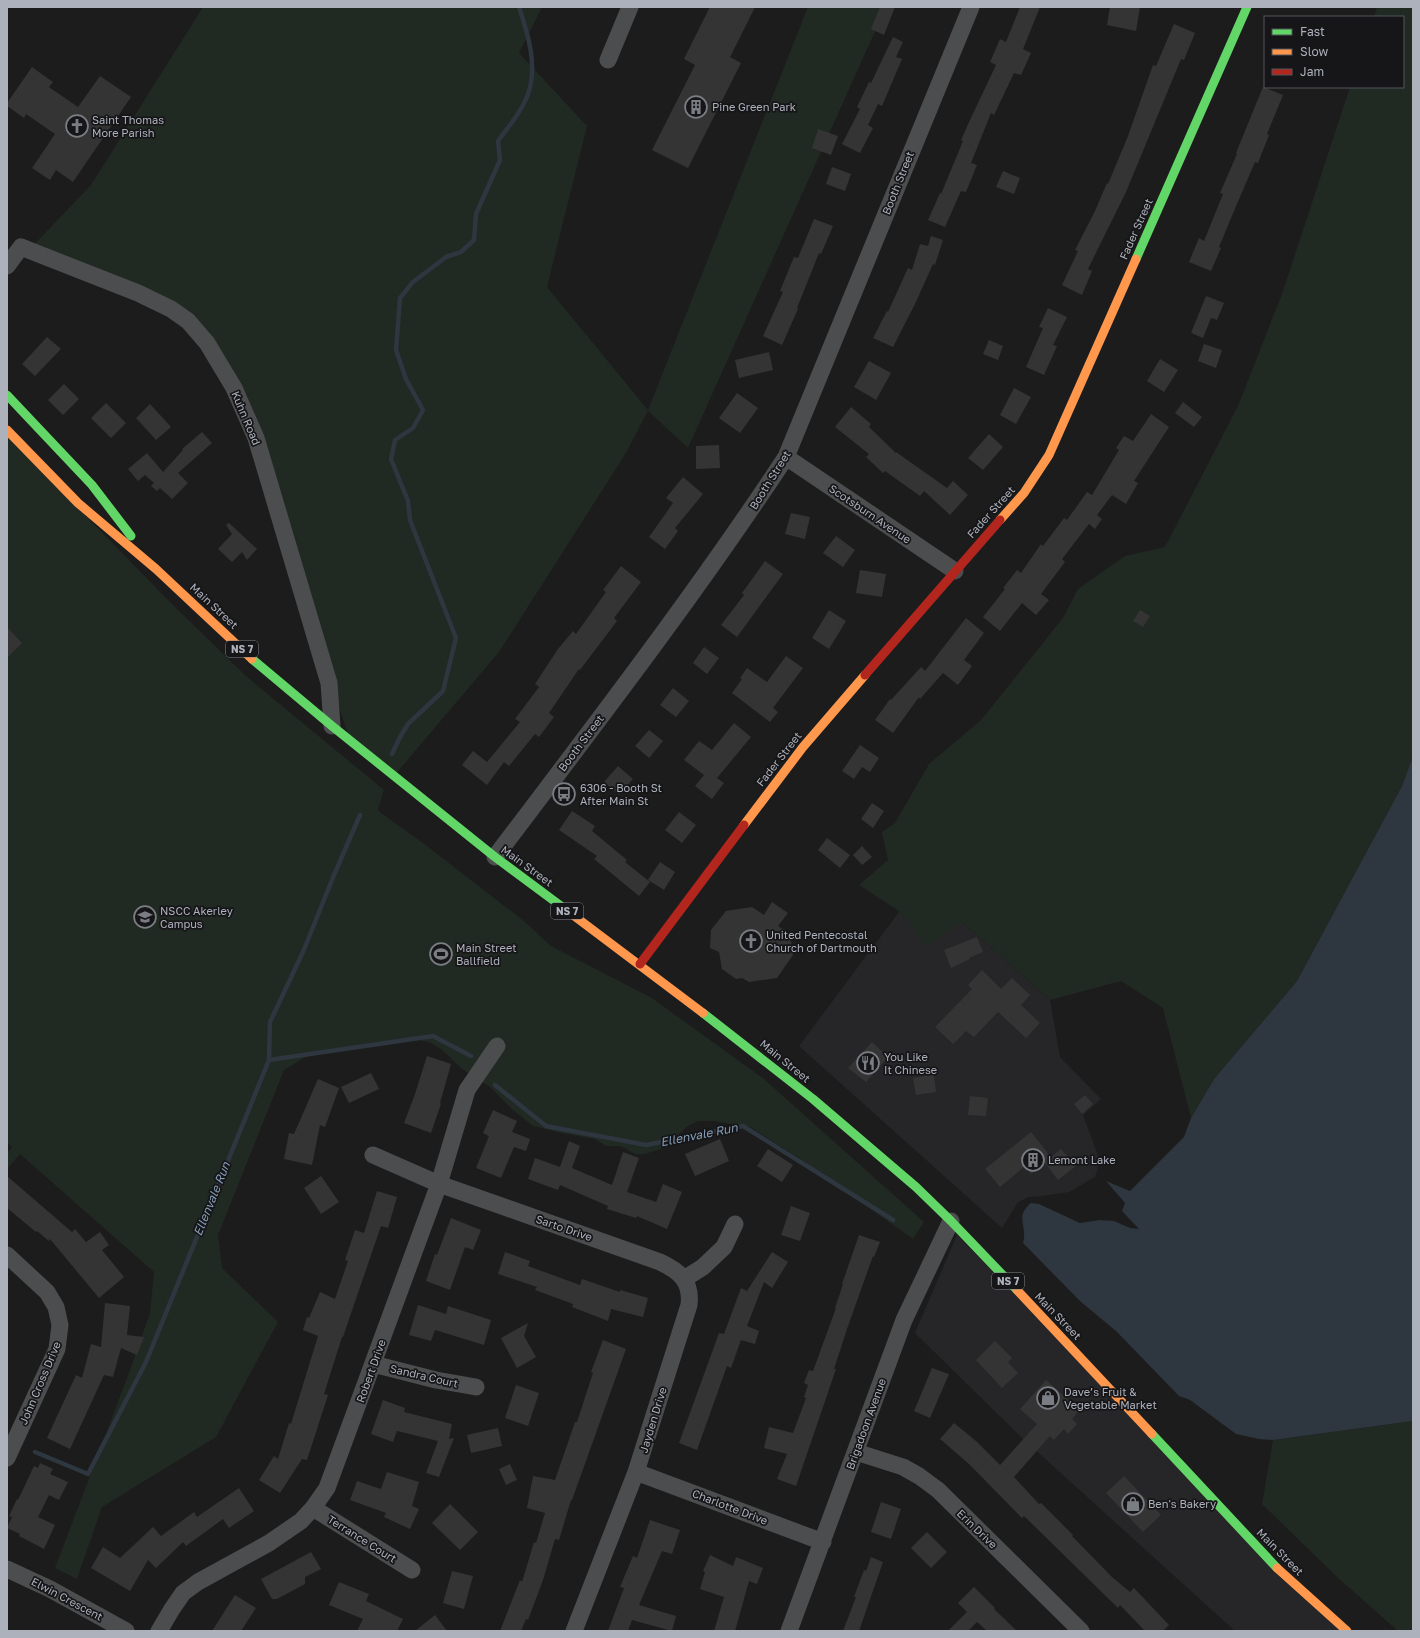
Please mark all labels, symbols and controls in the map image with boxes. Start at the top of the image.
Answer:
legend [1264,16,1404,88]
text: Fast [1300,24,1325,39]
text: Slow [1300,44,1328,59]
text: Jam [1300,64,1324,79]
building icon: Pine Green Park [683,94,709,120]
place label: Pine Green Park [712,100,796,113]
church icon: Saint Thomas More Parish [64,113,90,139]
place label: Saint Thomas More Parish [92,113,164,139]
street label: Booth Street [879,149,916,216]
street label: Fader Street [1116,196,1155,261]
street label: Kuhn Road [229,389,264,447]
street label: Booth Street [746,448,793,512]
street label: Scotsburn Avenue [827,481,914,546]
street label: Fader Street [964,483,1017,540]
street label: Main Street [188,580,241,631]
road number: NS 7 [226,641,258,657]
street label: Booth Street [555,712,606,773]
street label: Fader Street [753,729,804,788]
bus stop icon: 6306 - Booth St After Main St [551,781,577,807]
place label: 6306 - Booth St After Main St [580,781,662,807]
street label: Main Street [499,842,556,889]
road number: NS 7 [551,903,583,919]
school or university icon: NSCC Akerley Campus [132,904,158,930]
place label: NSCC Akerley Campus [160,904,233,930]
church icon: United Pentecostal Church of Dartmouth [738,928,764,954]
place label: United Pentecostal Church of Dartmouth [766,928,877,954]
sports icon: Main Street Ballfield [428,941,454,967]
place label: Main Street Ballfield [456,941,517,967]
street label: Main Street [758,1036,813,1085]
restaurant icon: You Like It Chinese [855,1050,881,1076]
place label: You Like It Chinese [884,1050,937,1076]
water label: Ellenvale Run [659,1120,739,1149]
building icon: Lemont Lake [1020,1147,1046,1173]
place label: Lemont Lake [1048,1153,1116,1166]
water label: Ellenvale Run [190,1159,233,1238]
street label: Sarto Drive [534,1212,594,1243]
road number: NS 7 [992,1273,1024,1289]
street label: Main Street [1033,1289,1084,1342]
street label: Robert Drive [353,1338,388,1404]
street label: John Cross Drive [16,1339,63,1426]
street label: Sandra Court [389,1361,459,1390]
street label: Brigadoon Avenue [843,1377,888,1471]
street label: Jayden Drive [636,1385,669,1454]
shop icon: Dave’s Fruit & Vegetable Market [1035,1385,1061,1411]
place label: Dave’s Fruit & Vegetable Market [1064,1385,1157,1411]
street label: Charlotte Drive [691,1486,770,1527]
shop icon: Ben's Bakery [1120,1491,1146,1517]
place label: Ben's Bakery [1148,1497,1216,1510]
street label: Erin Drive [955,1506,1000,1551]
street label: Terrance Court [326,1512,399,1565]
street label: Main Street [1254,1526,1306,1578]
street label: Elwin Crescent [29,1574,105,1623]

